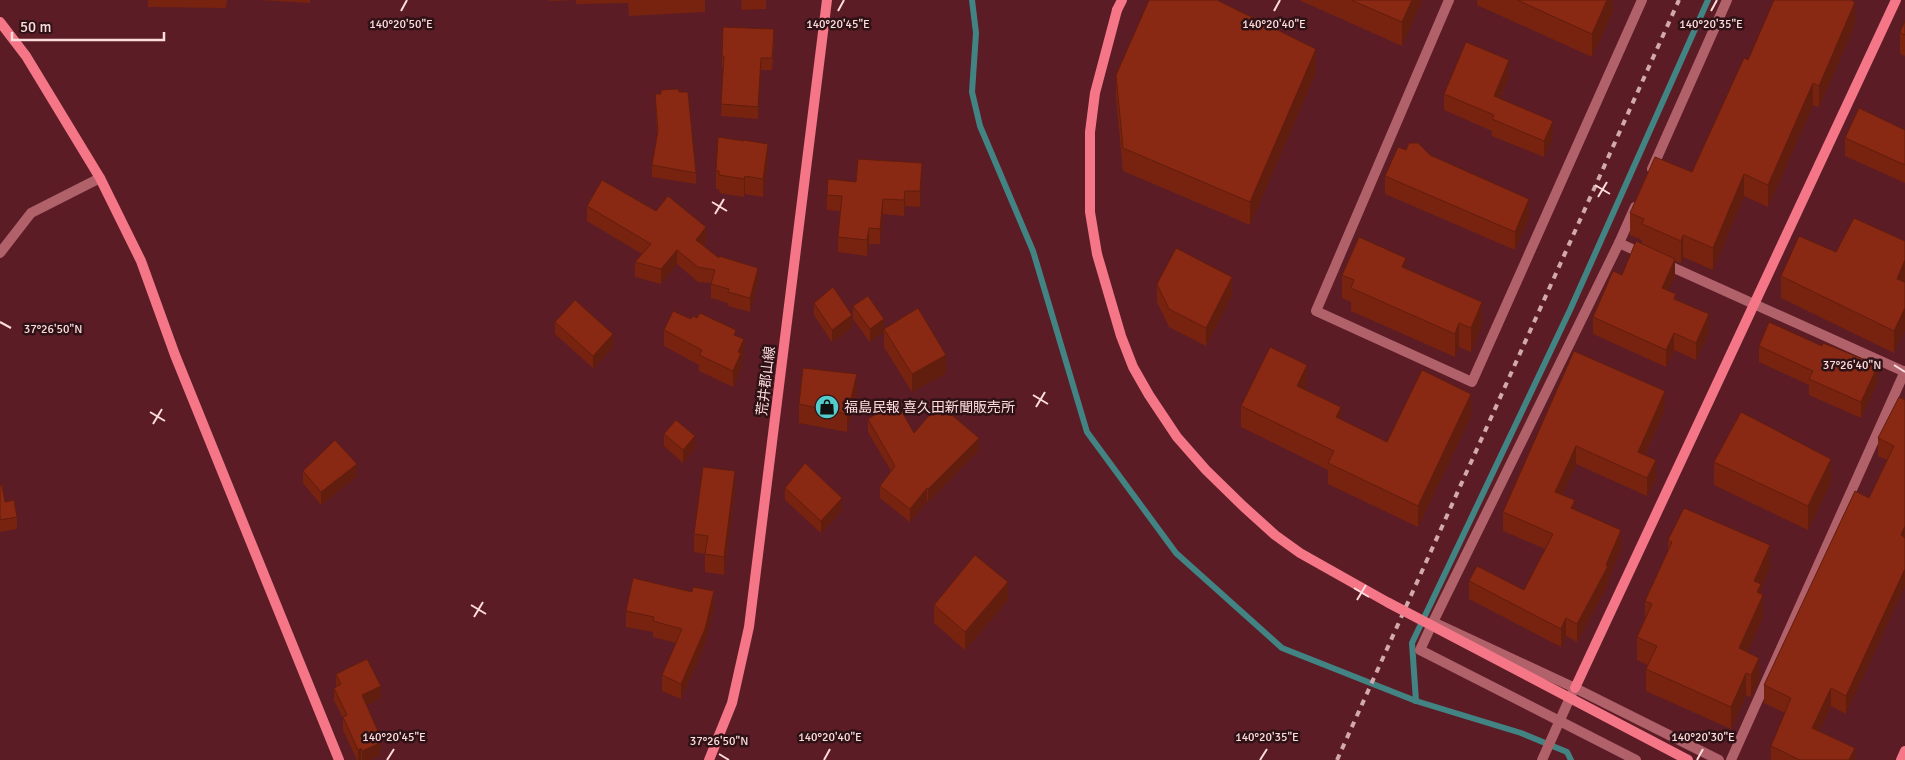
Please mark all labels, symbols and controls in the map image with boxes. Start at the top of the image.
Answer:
scale bar [12,10,165,42]
text: 140°20'50"E [369,17,433,32]
text: 140°20'45"E [806,17,870,32]
text: 140°20'40"E [1242,17,1306,32]
text: 140°20'35"E [1679,17,1743,32]
text: 50 m [20,18,51,36]
text: 37°26'50"N [24,322,82,337]
street label: 荒井郡山線 [753,345,779,417]
text: 37°26'40"N [1823,358,1881,373]
shop icon: 福島民報 喜久田新聞販売所 [814,394,840,420]
place label: 福島民報 喜久田新聞販売所 [844,399,1015,416]
text: 140°20'45"E [362,730,426,745]
text: 140°20'40"E [798,730,862,745]
text: 140°20'35"E [1235,730,1299,745]
text: 140°20'30"E [1671,730,1735,745]
text: 37°26'50"N [690,734,748,749]

